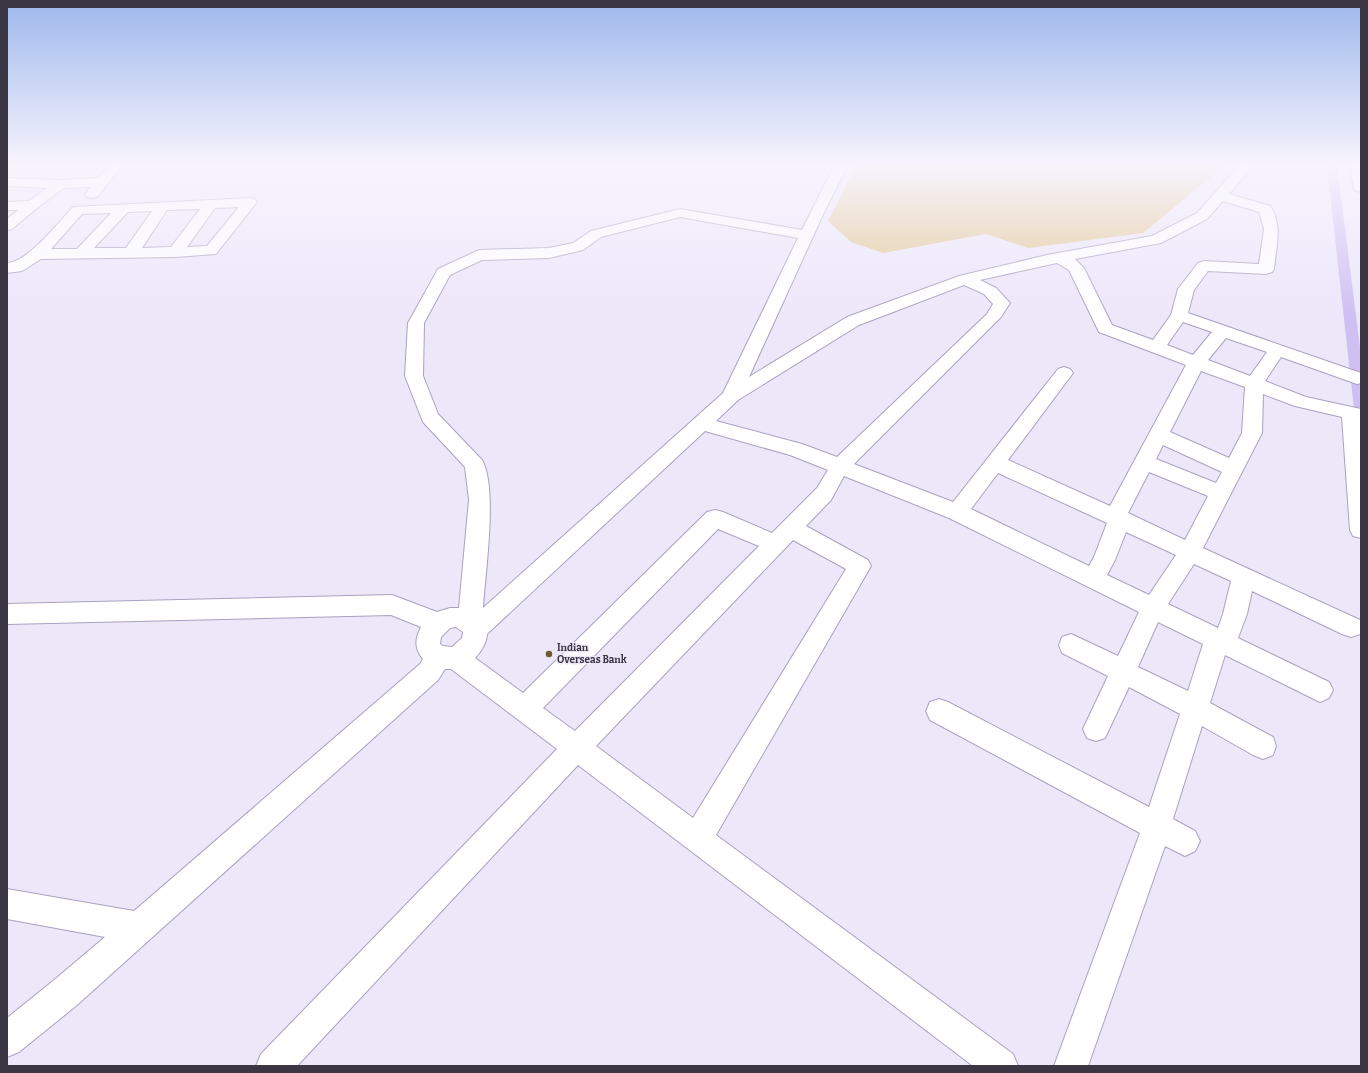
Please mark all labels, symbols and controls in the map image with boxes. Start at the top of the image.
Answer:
place label: Indian Overseas Bank [557,642,627,666]
marker: Indian Overseas Bank [544,649,554,659]

